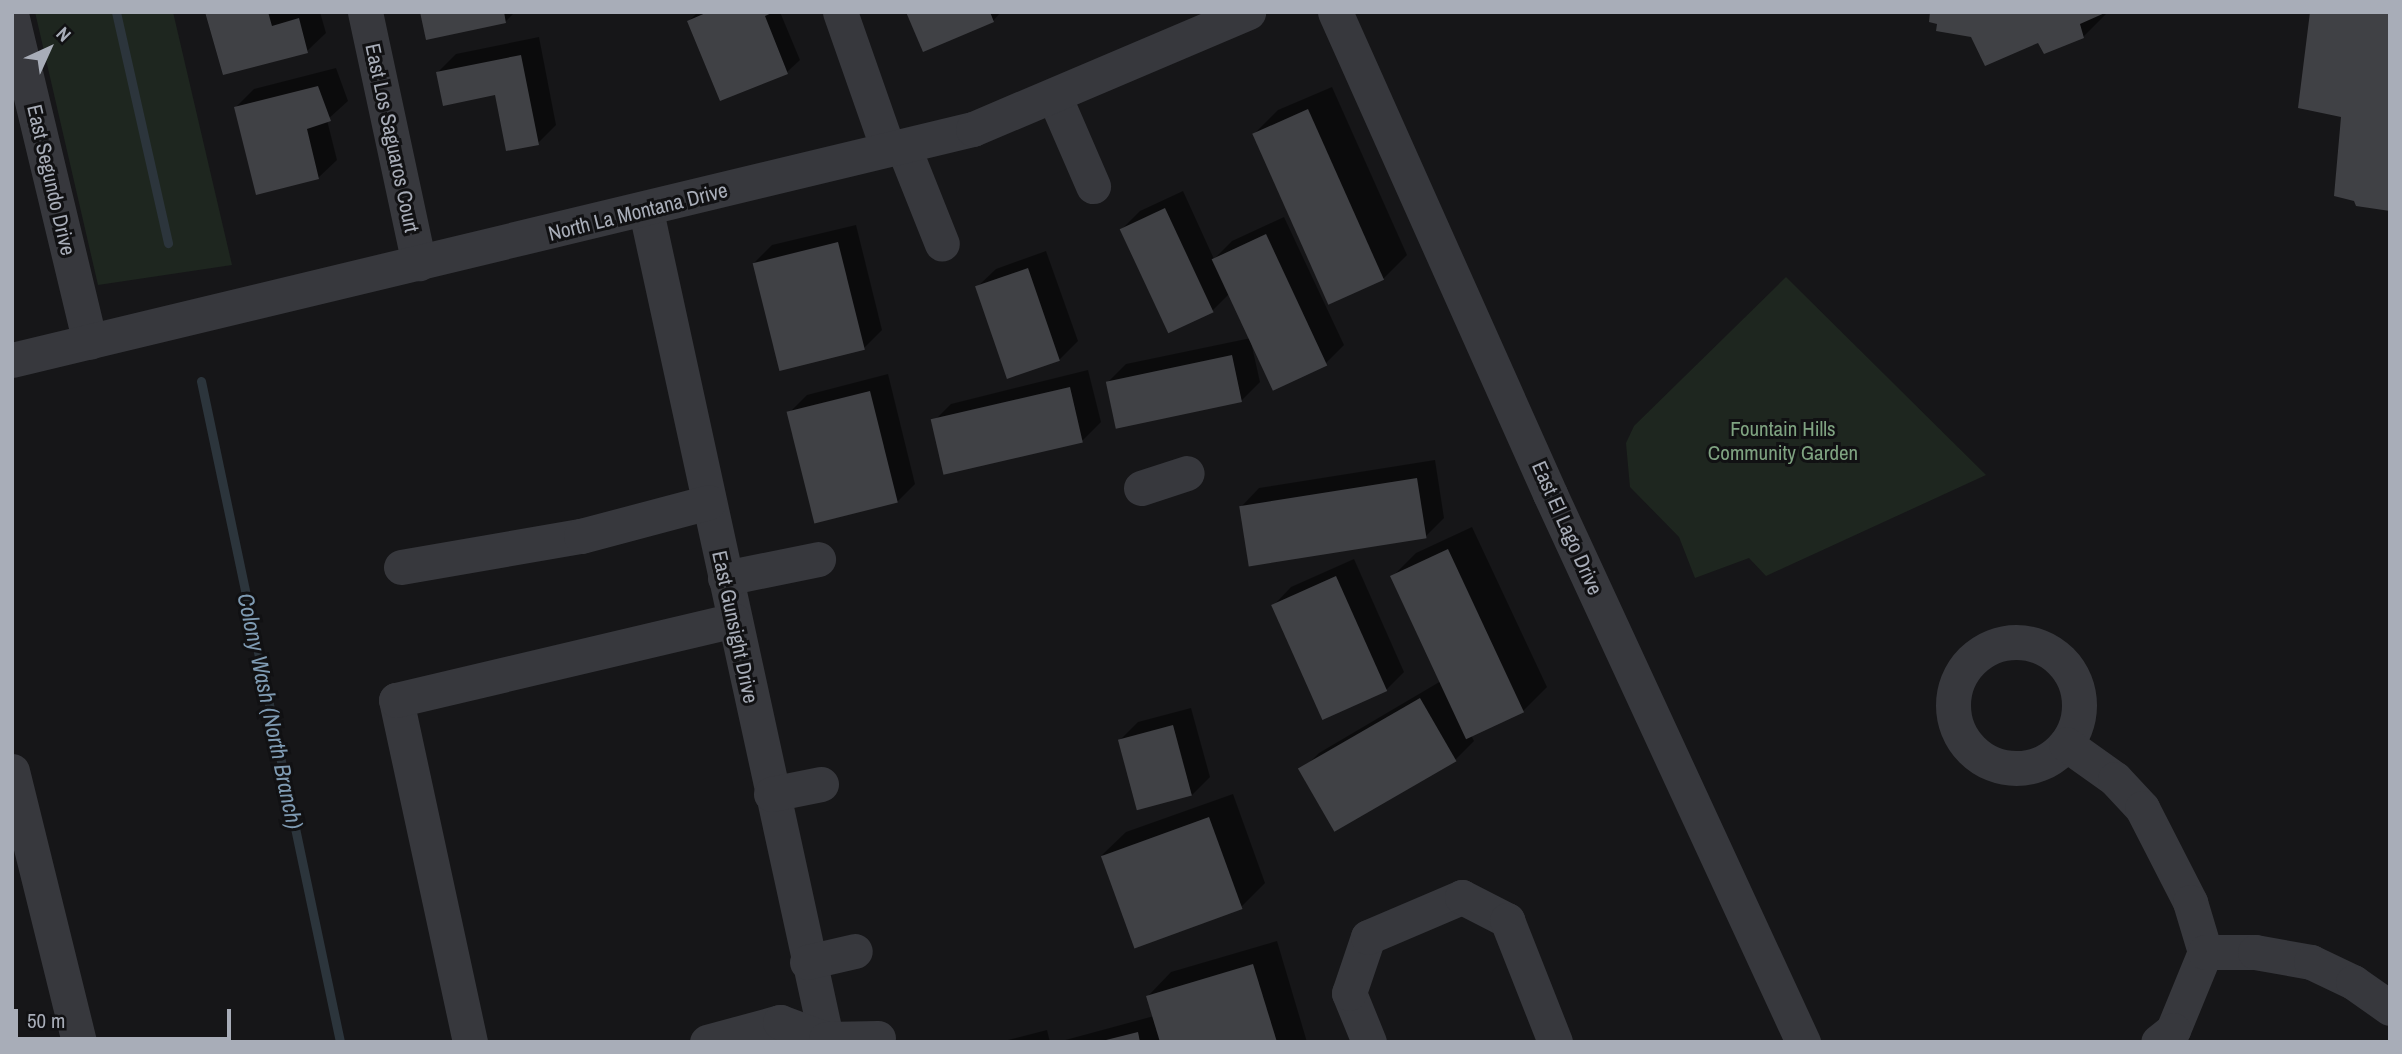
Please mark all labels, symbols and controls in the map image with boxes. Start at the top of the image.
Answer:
north arrow [14,14,84,84]
text: N [51,21,77,47]
street label: East Los Saguaros Court [360,41,424,235]
street label: East Segundo Drive [21,102,81,258]
street label: North La Montana Drive [546,178,730,246]
park label: Fountain Hills Community Garden [1708,416,1858,466]
street label: East El Lago Drive [1526,457,1608,599]
street label: East Gunsight Drive [707,549,763,705]
water label: Colony Wash (North Branch) [231,590,309,832]
scale bar [18,995,234,1038]
text: 50 m [27,1006,65,1035]

